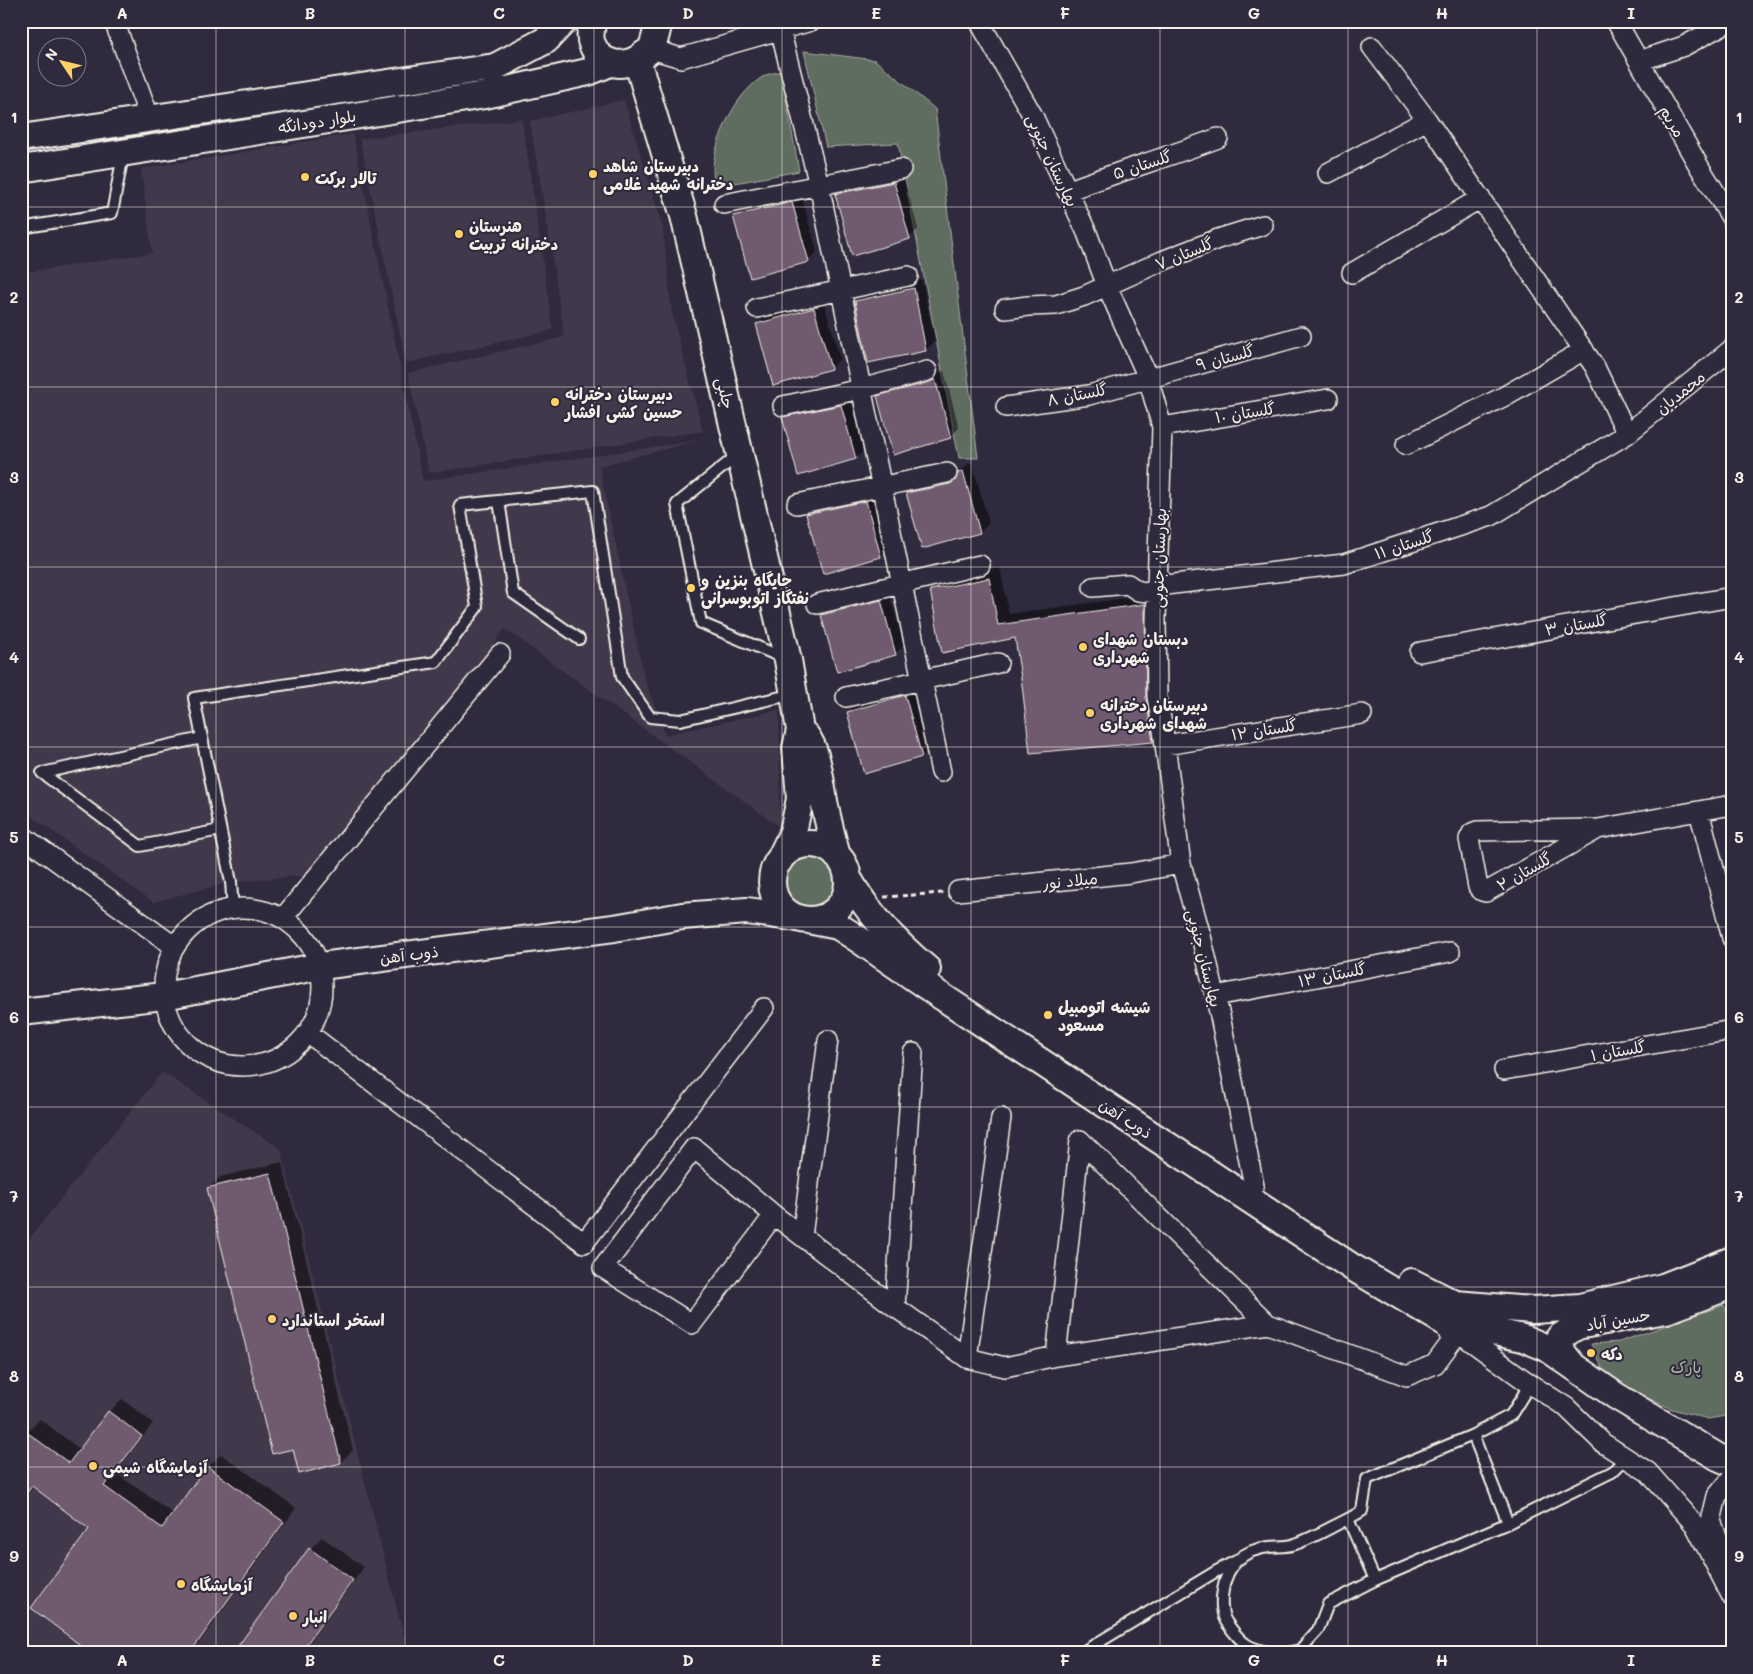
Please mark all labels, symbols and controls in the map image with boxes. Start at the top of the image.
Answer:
text: A [116,2,128,23]
text: B [305,2,315,23]
text: C [493,2,505,23]
text: D [682,2,694,23]
text: E [871,2,881,23]
text: F [1060,2,1070,23]
text: G [1248,2,1260,23]
text: H [1436,2,1448,23]
text: I [1627,2,1635,23]
north arrow [38,38,88,88]
text: N [40,44,62,64]
street label: مریم [1653,101,1691,142]
street label: بلوار دودانگه [276,104,358,139]
text: 1 [10,106,18,127]
text: 1 [1735,106,1743,127]
street label: بهارستان جنوبی [1021,110,1084,210]
street label: گلستان ۵ [1110,145,1174,183]
place label: دبیرستان شاهد دخترانه شهید غلامی [603,155,733,195]
place label: تالار برکت [315,167,378,188]
marker: دبیرستان شاهد دخترانه شهید غلامی [587,168,599,180]
marker: تالار برکت [299,171,311,183]
place label: هنرستان دخترانه تربیت [469,215,558,254]
marker: هنرستان دخترانه تربیت [453,228,465,240]
street label: گلستان ۷ [1152,232,1216,274]
text: 2 [10,286,19,307]
text: 2 [1735,286,1744,307]
street label: گلستان ۹ [1193,339,1257,375]
street label: محمدیان [1651,366,1709,418]
street label: چلبی [711,375,740,411]
street label: گلستان ۸ [1045,378,1109,410]
place label: دبیرستان دخترانه حسین کشی افشار [563,383,682,423]
marker: دبیرستان دخترانه حسین کشی افشار [549,396,561,408]
street label: گلستان ۱۰ [1213,397,1277,427]
text: 3 [9,466,19,487]
text: 3 [1734,466,1744,487]
street label: بهارستان جنوبی [1146,507,1171,609]
street label: گلستان ۱۱ [1372,524,1437,563]
place label: جایگاه بنزین و نفتگاز اتوبوسرانی [700,569,809,609]
marker: جایگاه بنزین و نفتگاز اتوبوسرانی [685,582,697,594]
street label: گلستان ۳ [1543,608,1609,640]
place label: دبستان شهدای شهرداری [1093,628,1188,667]
marker: دبستان شهدای شهرداری [1077,641,1089,653]
text: 4 [9,646,19,667]
text: 4 [1734,646,1744,667]
place label: دبیرستان دخترانه شهدای شهرداری [1100,694,1208,733]
marker: دبیرستان دخترانه شهدای شهرداری [1084,707,1096,719]
street label: گلستان ۱۲ [1230,713,1299,745]
text: 5 [9,826,19,847]
text: 5 [1734,826,1744,847]
street label: گلستان ۲ [1492,847,1556,895]
street label: میلاد نور [1040,867,1099,894]
street label: بهارستان جنوبی [1182,907,1227,1009]
street label: ذوب آهن [378,940,440,968]
street label: گلستان ۱۳ [1296,957,1368,991]
place label: شیشه اتومبیل مسعود [1058,996,1150,1037]
text: 6 [9,1006,19,1027]
text: 6 [1734,1006,1744,1027]
marker: شیشه اتومبیل مسعود [1042,1009,1054,1021]
street label: گلستان ۱ [1589,1035,1647,1065]
street label: ذوب آهن [1095,1093,1157,1143]
text: 7 [10,1185,19,1206]
text: 7 [1735,1185,1744,1206]
street label: حسین آباد [1584,1303,1652,1335]
place label: استخر استاندارد [282,1309,385,1330]
marker: استخر استاندارد [266,1313,278,1325]
place label: دکه [1601,1343,1623,1364]
marker: دکه [1585,1347,1597,1359]
park label: پارک [1670,1356,1702,1378]
text: 8 [9,1365,19,1386]
text: 8 [1734,1365,1744,1386]
place label: آزمایشگاه شیمی [103,1456,208,1478]
marker: آزمایشگاه شیمی [87,1460,99,1472]
text: 9 [9,1545,19,1566]
text: 9 [1734,1545,1744,1566]
place label: آزمایشگاه [191,1574,253,1595]
marker: آزمایشگاه [175,1578,187,1590]
place label: انبار [301,1606,327,1627]
marker: انبار [287,1610,299,1622]
text: A [116,1649,128,1670]
text: B [305,1649,315,1670]
text: C [493,1649,505,1670]
text: D [682,1649,694,1670]
text: E [871,1649,881,1670]
text: F [1060,1649,1070,1670]
text: G [1248,1649,1260,1670]
text: H [1436,1649,1448,1670]
text: I [1627,1649,1635,1670]

